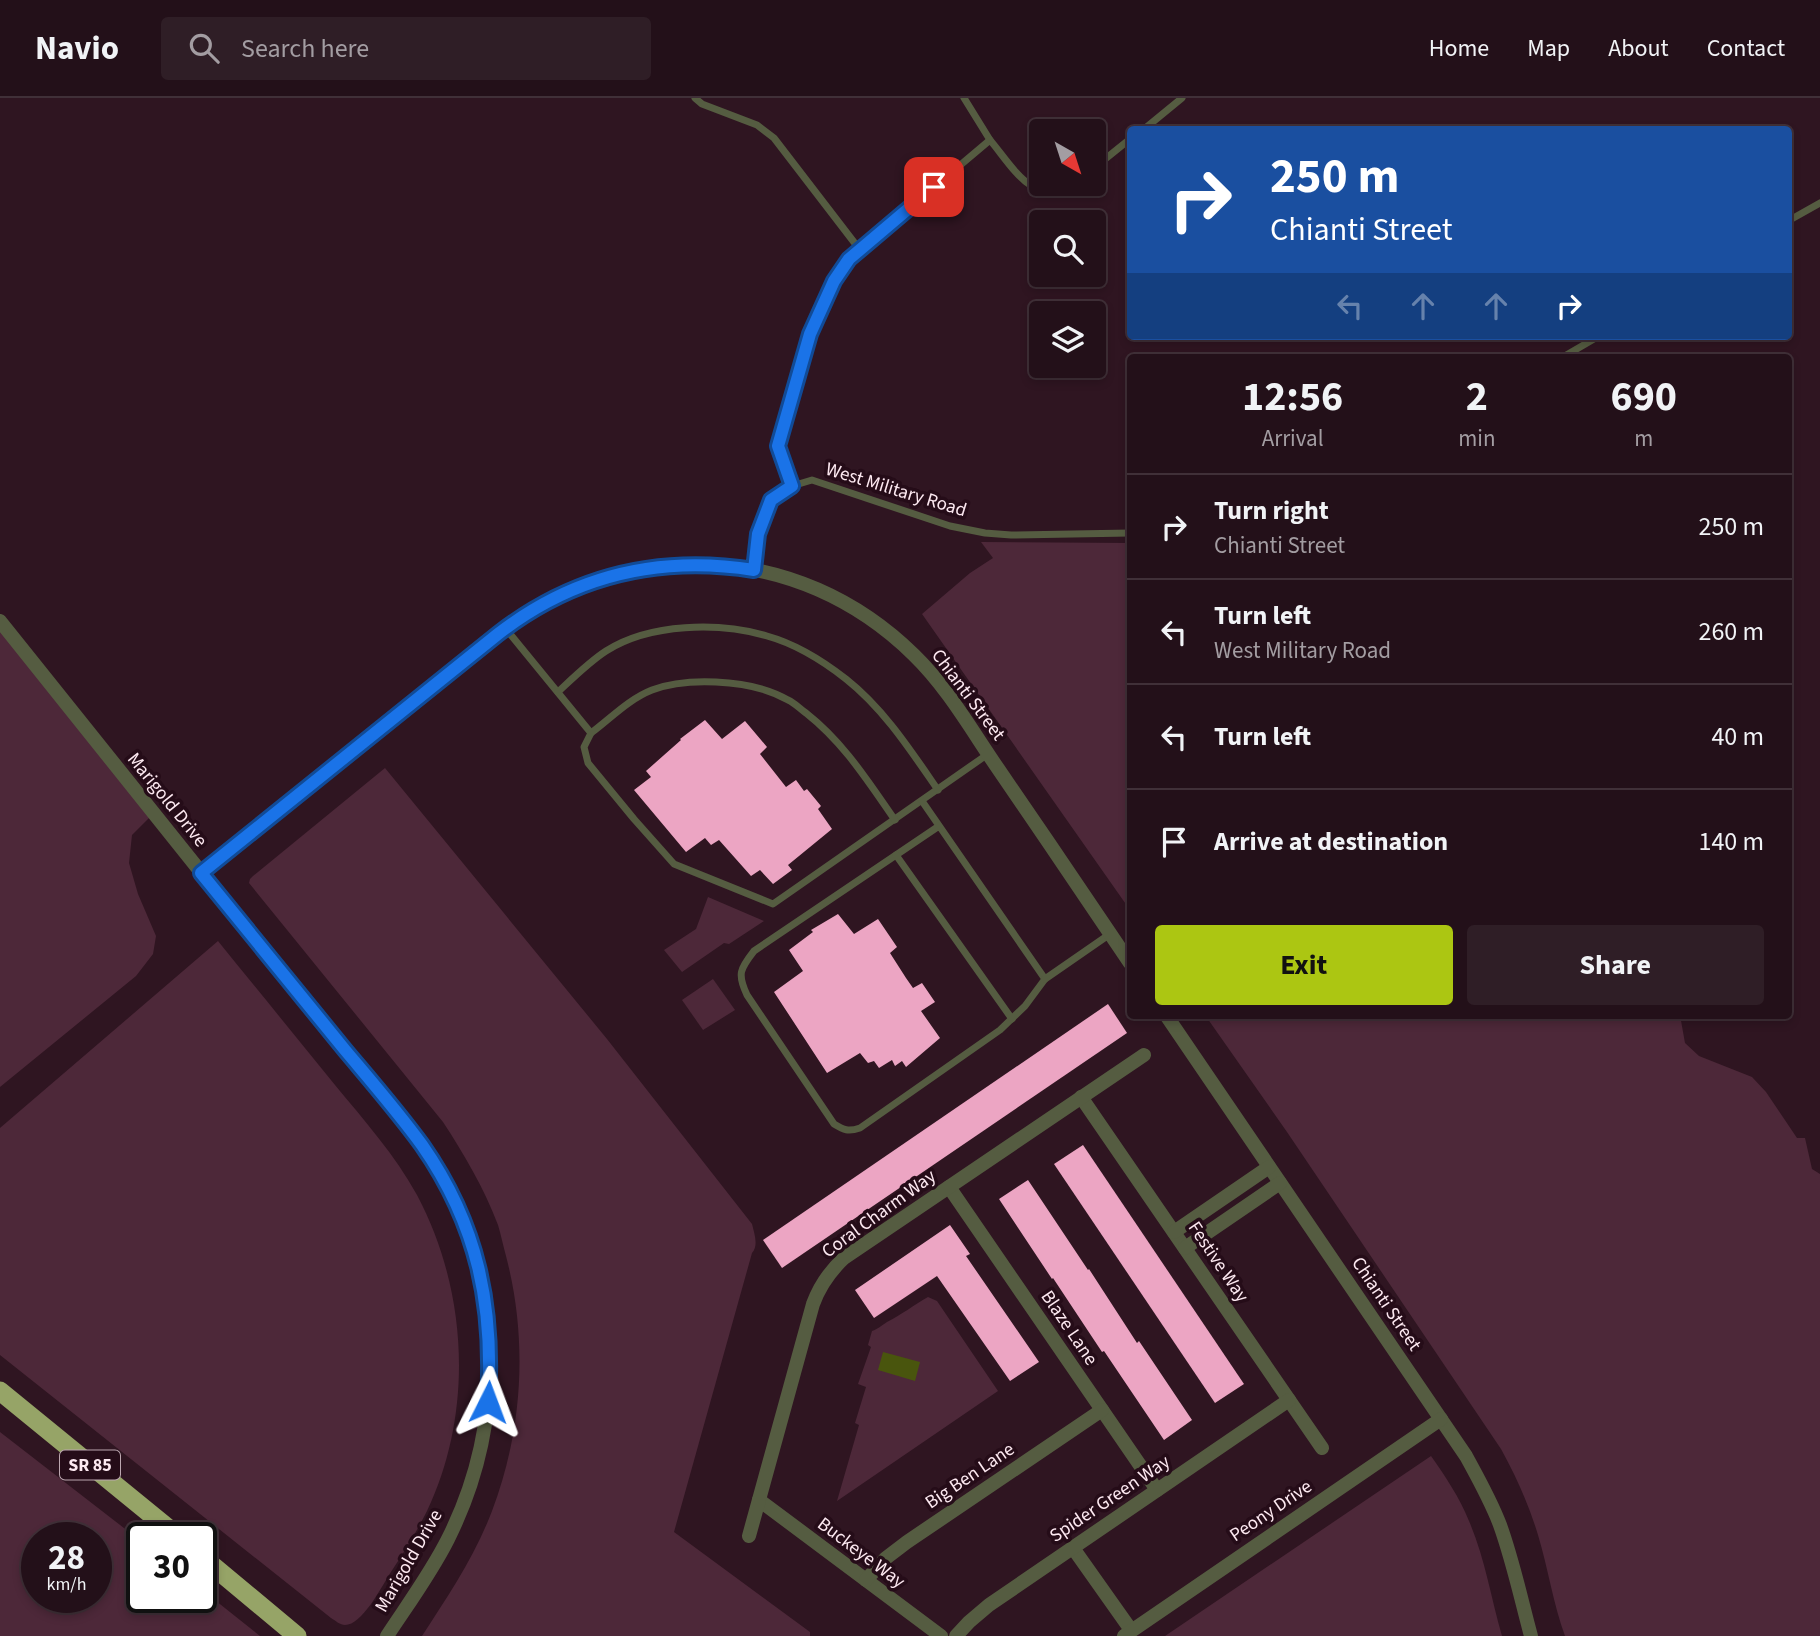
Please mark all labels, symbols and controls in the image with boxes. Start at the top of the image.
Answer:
search box [161,17,651,80]
text: Navio [35,25,119,72]
icon: search [185,29,223,67]
text: Search here [241,30,369,67]
text: Home [1429,31,1489,66]
text: Map [1527,31,1570,66]
text: About [1608,31,1669,66]
text: Contact [1707,31,1785,66]
north arrow [1029,119,1106,196]
map controls [1029,119,1106,378]
text: 250 m [1270,142,1399,212]
icon: right [1155,154,1246,245]
pin [904,157,964,217]
icon: arrive [915,168,953,206]
text: Chianti Street [1270,207,1452,253]
button: search [1029,210,1106,287]
icon: left [1331,287,1369,325]
icon: ahead [1404,287,1442,325]
icon: ahead [1477,287,1515,325]
icon: right [1550,287,1588,325]
button: layers [1029,301,1106,378]
text: 12:56 [1242,367,1343,427]
text: 2 [1466,367,1488,427]
text: 690 [1610,367,1677,427]
text: Arrival [1262,422,1324,455]
text: min [1458,422,1496,455]
text: m [1634,422,1653,455]
street label: West Military Road [822,456,970,524]
text: Turn right [1214,492,1329,529]
icon: right [1155,508,1193,546]
text: 250 m [1698,508,1764,545]
text: Chianti Street [1214,529,1345,562]
text: Turn left [1214,597,1311,634]
icon: left [1155,613,1193,651]
text: 260 m [1698,613,1764,650]
text: West Military Road [1214,634,1391,667]
street label: Chianti Street [925,644,1012,747]
icon: left [1155,718,1193,756]
text: Turn left [1214,718,1311,755]
text: 40 m [1711,718,1764,755]
street label: Marigold Drive [120,747,214,853]
icon: arrive [1155,823,1193,861]
text: Arrive at destination [1214,823,1448,860]
text: 140 m [1698,823,1764,860]
button: Exit [1155,925,1453,1005]
button: Share [1467,925,1764,1005]
street label: Coral Charm Way [816,1163,942,1265]
street label: Festive Way [1181,1216,1255,1308]
street label: Chianti Street [1345,1252,1428,1357]
street label: Blaze Lane [1034,1285,1104,1371]
position arrow [451,1365,525,1439]
street label: Big Ben Lane [920,1436,1020,1516]
street label: Spider Green Way [1044,1449,1176,1549]
road number: SR 85 [60,1450,120,1480]
street label: Peony Drive [1224,1473,1318,1549]
street label: Marigold Drive [369,1505,449,1617]
street label: Buckeye Way [811,1511,911,1595]
speed limit sign: 30 [126,1522,217,1613]
text: 28 [48,1533,85,1583]
text: km/h [47,1572,86,1597]

